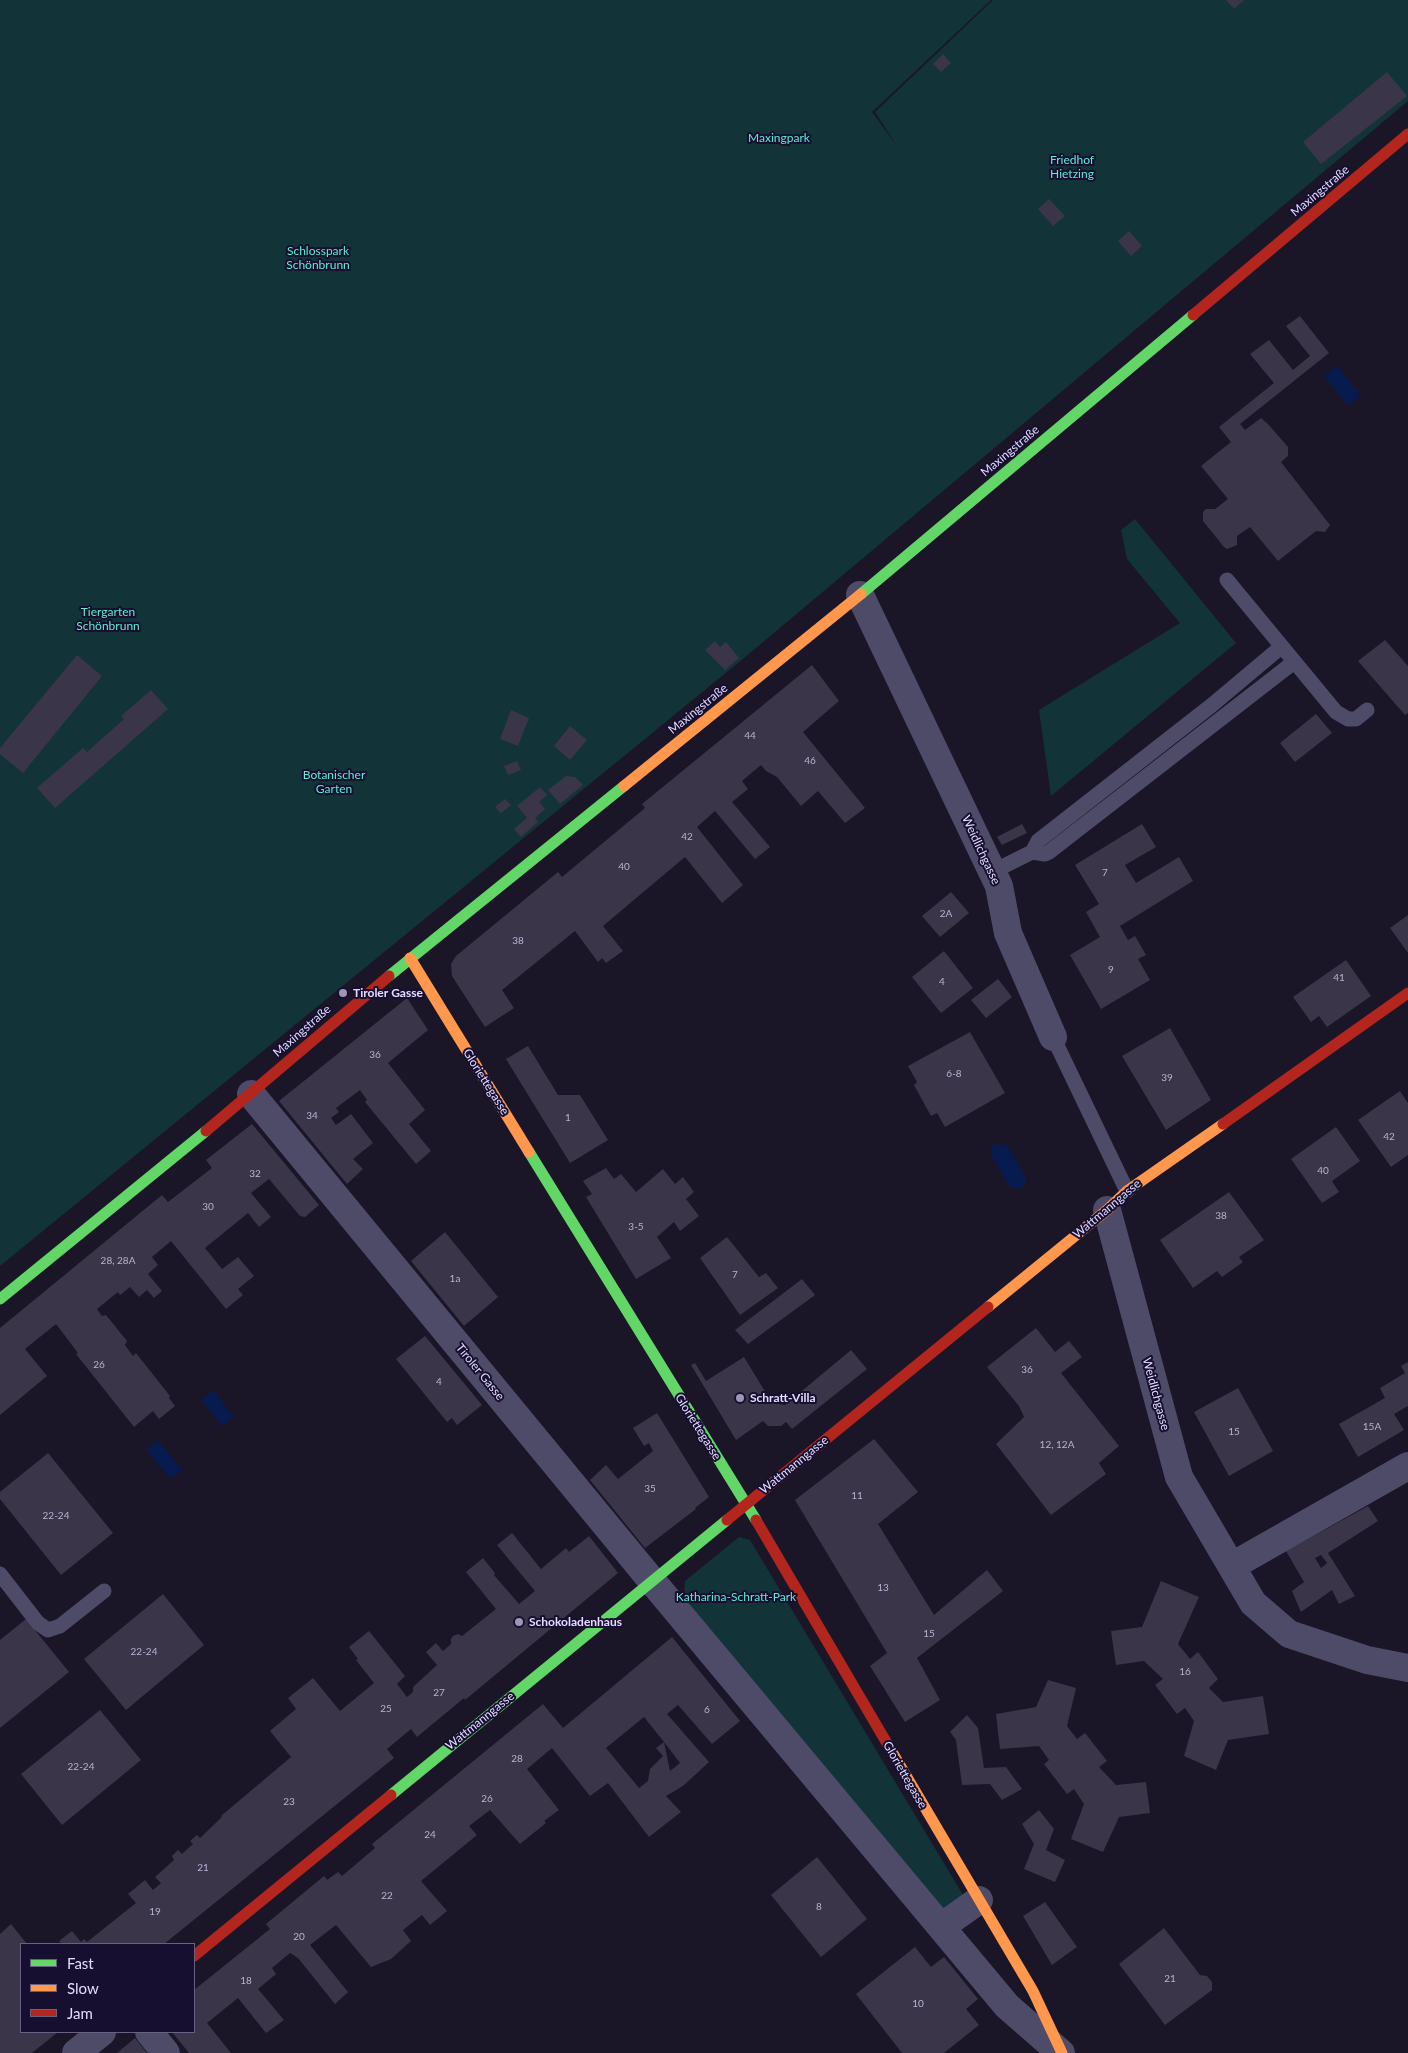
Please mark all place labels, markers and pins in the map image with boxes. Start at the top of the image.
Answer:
place label: Tiroler Gasse [353,986,423,1000]
marker: Tiroler Gasse [337,987,349,999]
place label: Schratt-Villa [750,1391,815,1405]
marker: Schratt-Villa [734,1392,746,1404]
place label: Schokoladenhaus [529,1615,622,1629]
marker: Schokoladenhaus [513,1616,525,1628]

